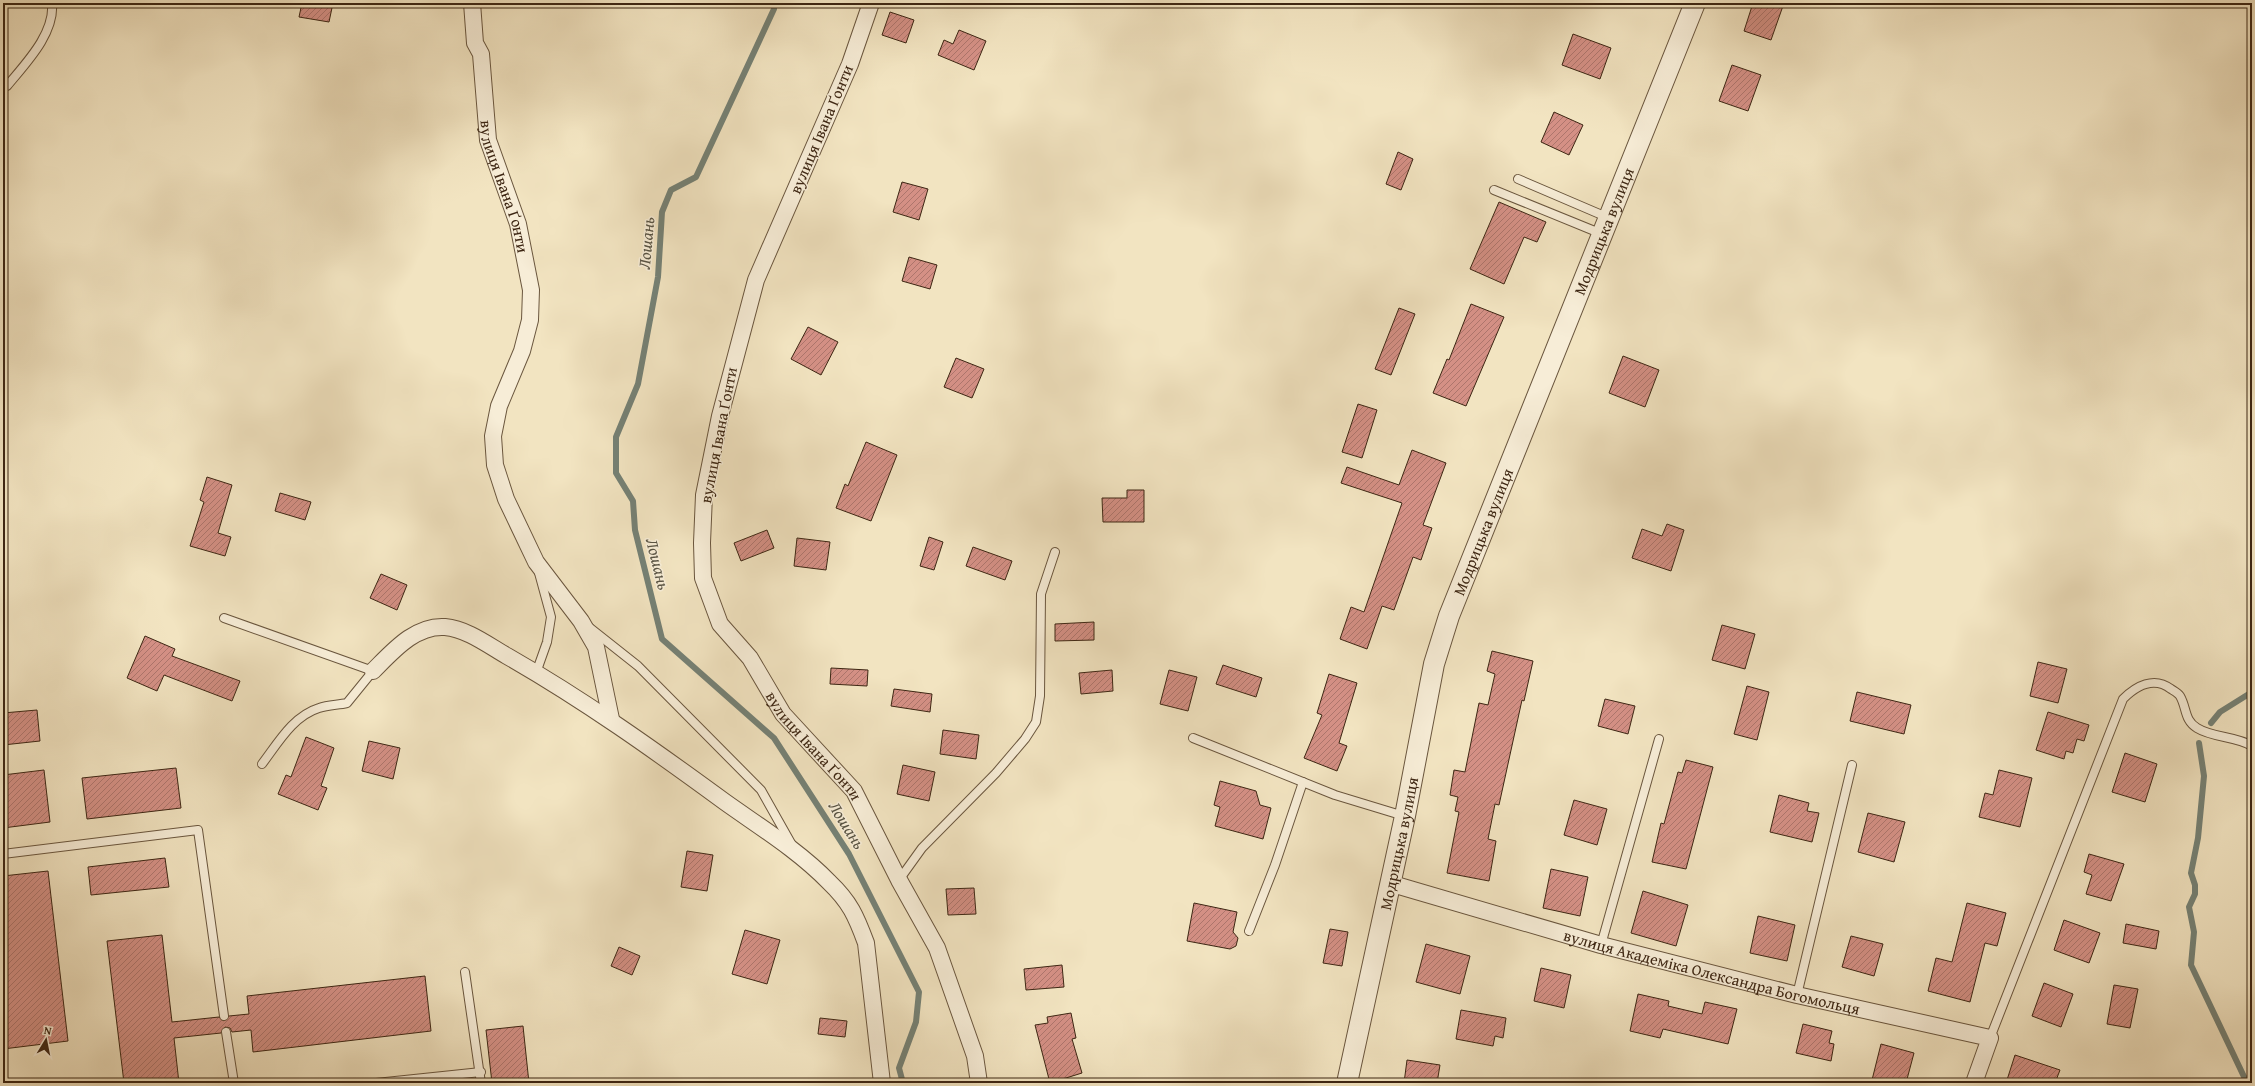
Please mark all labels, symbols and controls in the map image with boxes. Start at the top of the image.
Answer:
street label: вулиця Івана Ґонти [783,60,859,197]
street label: вулиця Івана Ґонти [474,119,535,255]
street label: Модрицька вулиця [1567,164,1640,298]
water label: Лошань [631,216,660,270]
street label: вулиця Івана Ґонти [693,364,743,505]
street label: Модрицька вулиця [1446,465,1519,599]
water label: Лошань [640,535,677,593]
street label: вулиця Івана Ґонти [760,686,869,805]
street label: Модрицька вулиця [1373,775,1424,912]
water label: Лошань [823,796,872,854]
street label: вулиця Академіка Олександра Богомольця [1561,923,1862,1021]
north arrow [26,1020,66,1060]
text: N [43,1022,53,1039]

